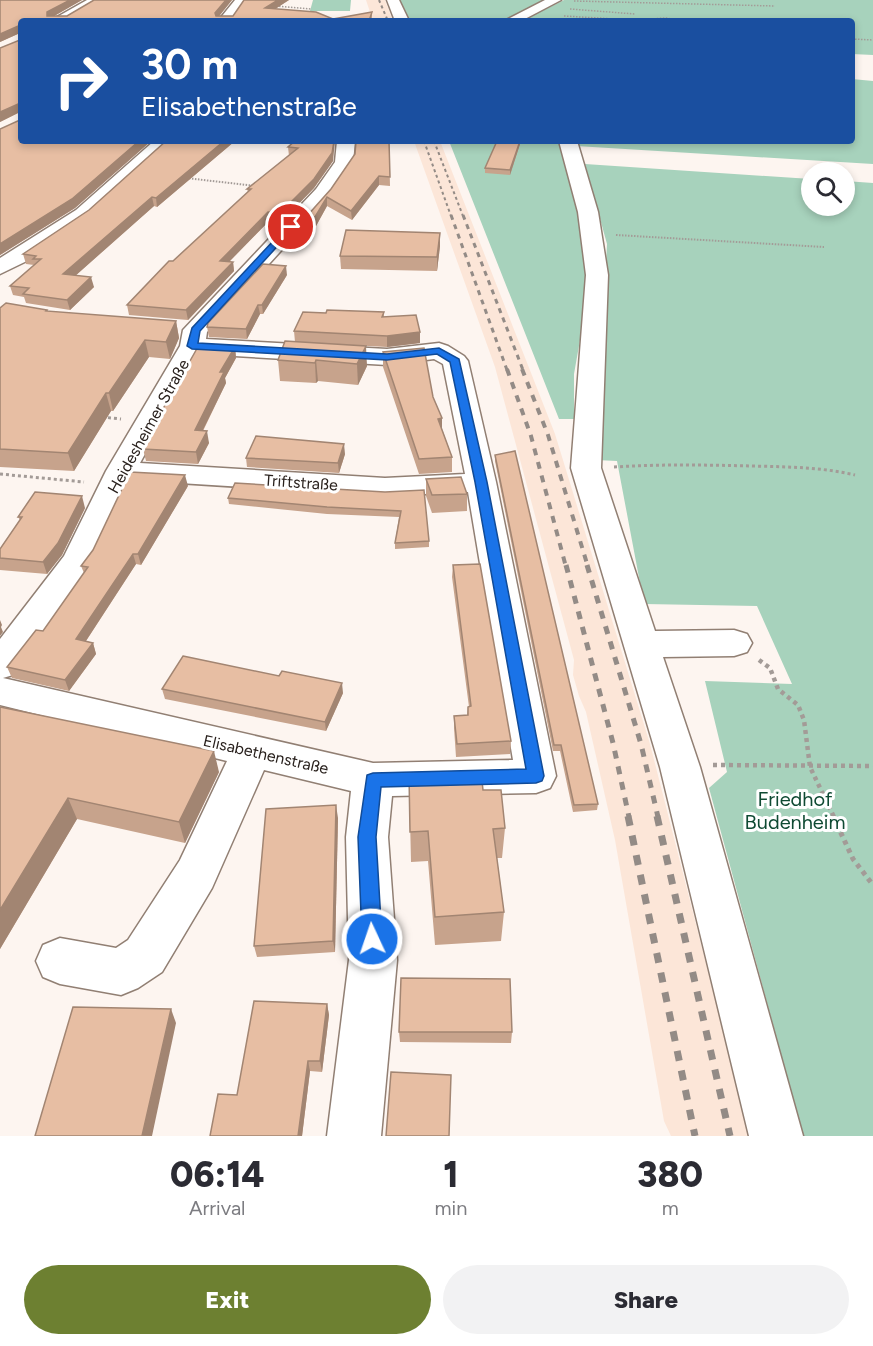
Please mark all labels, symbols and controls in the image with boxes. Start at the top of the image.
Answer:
text: 30 m [141,39,238,90]
icon: right [42,42,120,120]
text: Elisabethenstraße [141,90,357,123]
map controls [801,162,855,216]
button: search [801,162,855,216]
pin [265,201,316,252]
icon: arrive [274,210,307,243]
street label: Heidesheimer Straße [104,356,193,497]
street label: Triftstraße [263,470,339,495]
street label: Elisabethenstraße [201,731,331,778]
park label: Friedhof Budenheim [745,787,845,834]
position arrow [340,907,404,971]
text: 06:14 [170,1153,265,1196]
text: 1 [443,1153,459,1196]
text: 380 [637,1153,703,1196]
text: Arrival [189,1196,245,1220]
text: min [435,1196,467,1220]
text: m [662,1196,679,1220]
button: Exit [24,1265,431,1334]
button: Share [443,1265,849,1334]

